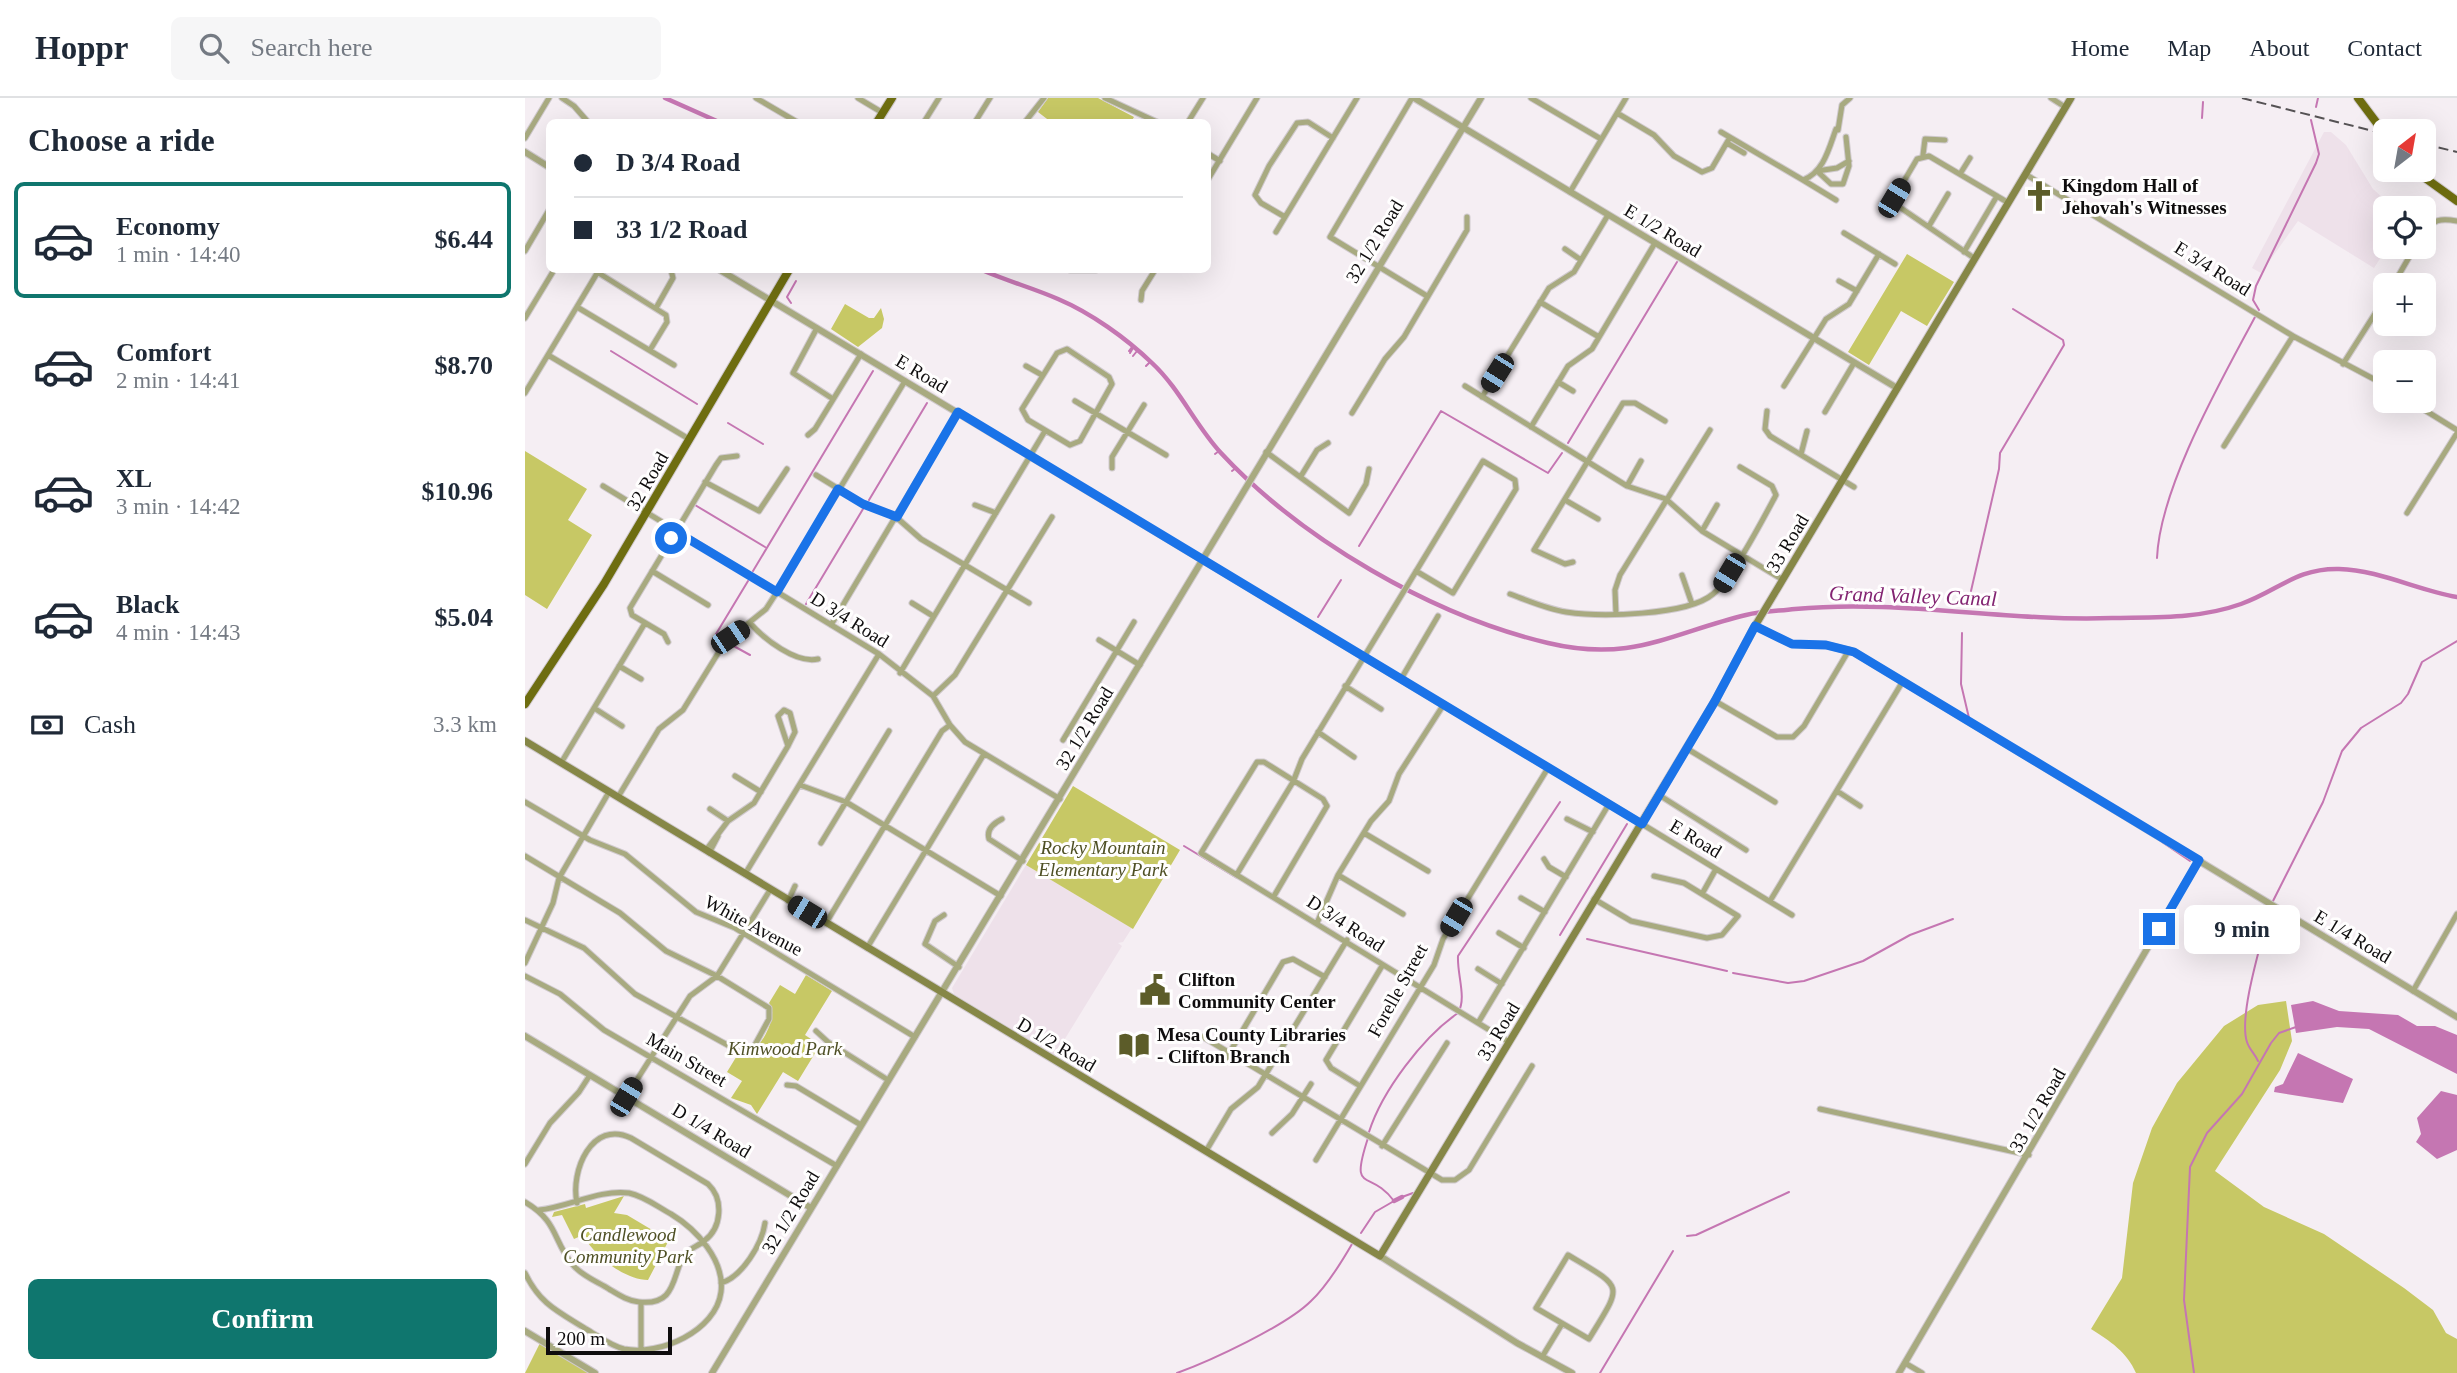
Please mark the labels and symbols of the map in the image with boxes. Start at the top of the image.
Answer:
north arrow [2373,119,2436,182]
car [1875,175,1914,221]
place label: Kingdom Hall of Jehovah's Witnesses [2062,175,2227,218]
church icon: Kingdom Hall of Jehovah's Witnesses [2022,179,2056,213]
street label: 32 1/2 Road [1342,196,1408,286]
street label: E 1/2 Road [1621,199,1705,262]
street label: E 3/4 Road [2171,237,2255,300]
street label: E Road [892,350,952,397]
car [1477,350,1518,396]
street label: 32 Road [622,448,673,514]
street label: 33 Road [1762,510,1813,576]
route start [655,522,687,554]
car [1710,550,1749,596]
water label: Grand Valley Canal [1829,581,1998,611]
street label: D 3/4 Road [807,587,893,652]
car [707,617,754,657]
street label: 32 1/2 Road [1052,683,1118,773]
street label: E Road [1666,815,1726,862]
park label: Rocky Mountain Elementary Park [1037,837,1168,880]
street label: White Avenue [701,891,806,960]
street label: D 3/4 Road [1303,891,1389,956]
car [784,892,831,932]
car [1437,894,1476,940]
callout: 9 min [2183,904,2299,954]
street label: E 1/4 Road [2311,905,2395,968]
route end [2143,913,2175,945]
street label: Forelle Street [1363,940,1432,1040]
place label: Clifton Community Center [1178,969,1336,1012]
public building icon: Clifton Community Center [1138,973,1172,1007]
street label: 33 Road [1473,998,1524,1064]
street label: D 1/2 Road [1014,1013,1100,1076]
place label: Mesa County Libraries - Clifton Branch [1157,1024,1346,1067]
street label: Main Street [643,1028,731,1091]
library icon: Mesa County Libraries - Clifton Branch [1117,1028,1151,1062]
park label: Kimwood Park [727,1038,843,1059]
street label: 33 1/2 Road [2005,1064,2070,1156]
car [607,1074,646,1120]
street label: D 1/4 Road [669,1099,755,1162]
street label: 32 1/2 Road [758,1167,824,1257]
park label: Candlewood Community Park [563,1224,693,1267]
scale bar [546,1324,672,1356]

